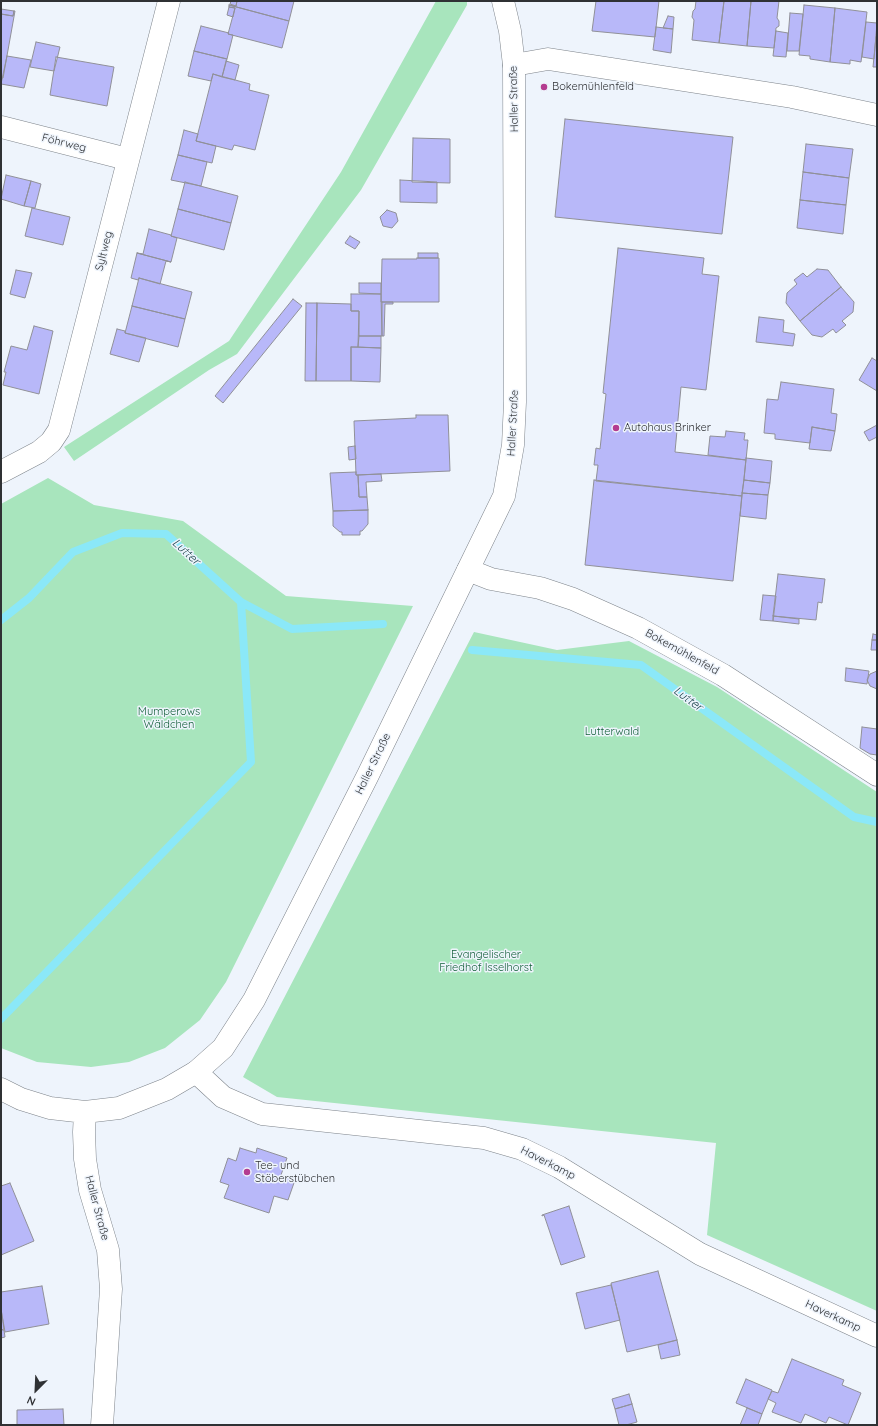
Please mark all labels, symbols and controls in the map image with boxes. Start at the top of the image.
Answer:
street label: Haller Straße [507,66,521,132]
place label: Bokemühlenfeld [552,80,634,94]
marker: Bokemühlenfeld [539,82,549,92]
street label: Föhrweg [40,131,88,155]
street label: Syltweg [93,230,115,272]
street label: Haller Straße [505,389,521,457]
place label: Autohaus Brinker [624,421,711,435]
marker: Autohaus Brinker [611,423,621,433]
water label: Lutter [169,536,203,568]
street label: Bokemühlenfeld [643,626,721,678]
water label: Lutter [671,684,705,714]
park label: Mumperows Wäldchen [138,705,200,731]
park label: Lutterwald [585,725,639,739]
street label: Haller Straße [352,731,394,797]
park label: Evangelischer Friedhof Isselhorst [439,948,533,974]
street label: Haverkamp [518,1144,578,1182]
place label: Tee- und Stöberstübchen [255,1159,335,1185]
marker: Tee- und Stöberstübchen [242,1167,252,1177]
street label: Haller Straße [82,1174,112,1242]
street label: Haverkamp [803,1297,863,1335]
north arrow [16,1370,56,1410]
text: N [25,1393,38,1409]

